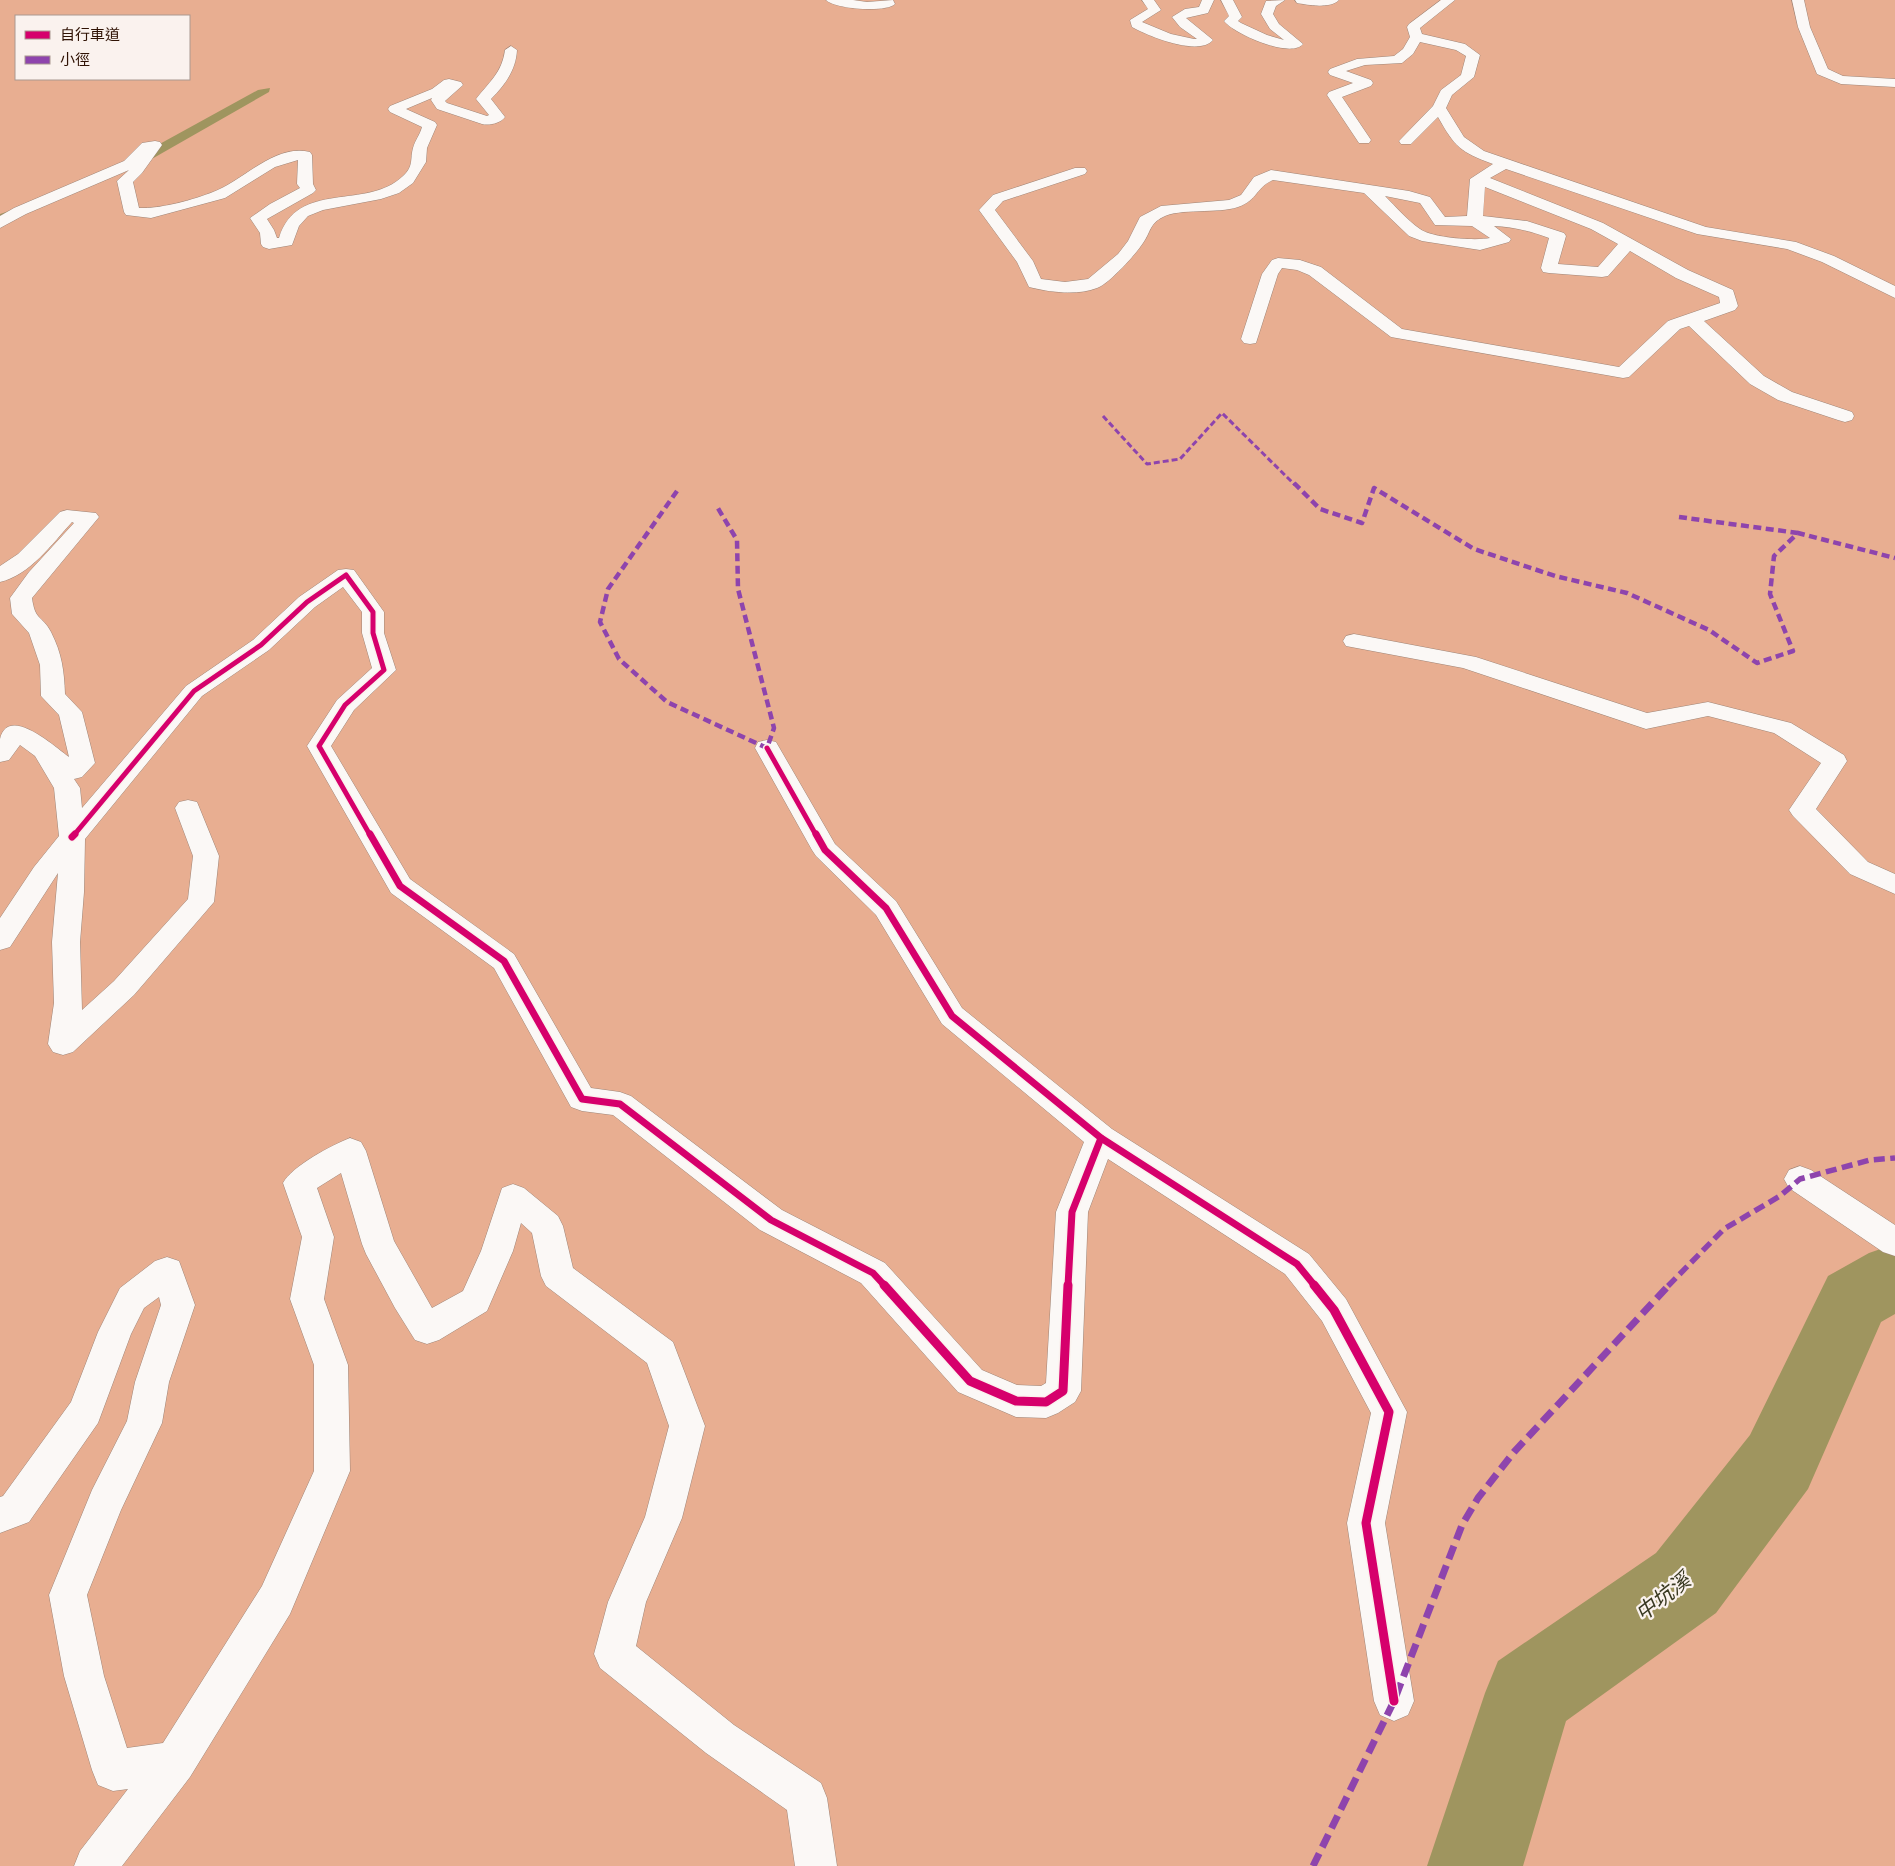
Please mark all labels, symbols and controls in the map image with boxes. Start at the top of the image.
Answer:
legend [15,15,190,80]
text: 自行車道 [60,26,120,44]
text: 小徑 [60,51,90,69]
water label: 中坑溪 [1631,1566,1698,1626]

